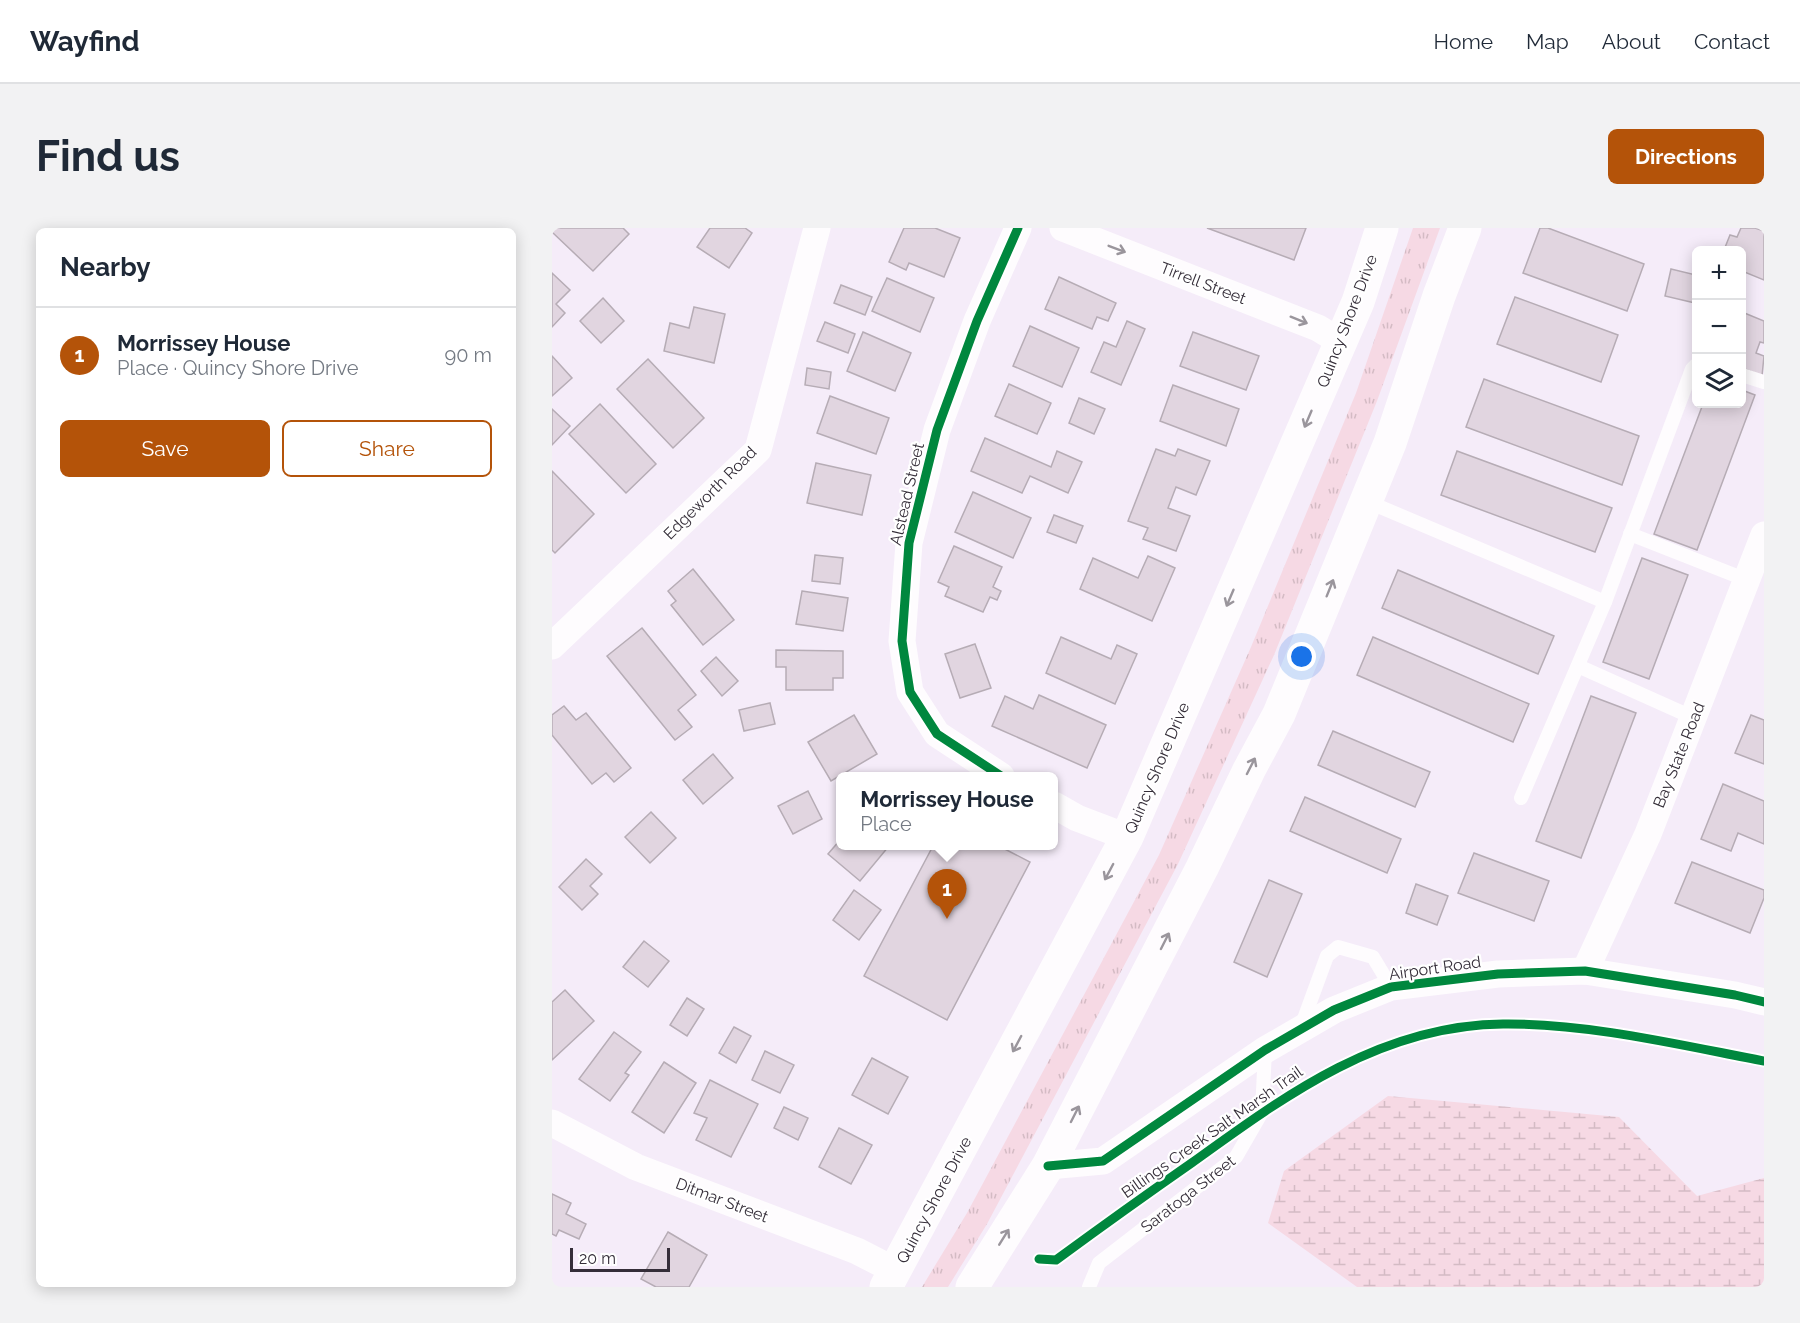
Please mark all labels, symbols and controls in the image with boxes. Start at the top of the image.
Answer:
text: Wayfind [30,25,140,58]
text: Home [1434,29,1493,54]
text: Map [1526,29,1569,54]
text: About [1602,29,1661,54]
text: Contact [1694,29,1770,54]
button: Directions [1608,129,1764,184]
text: Find us [36,132,180,181]
one-way arrow [1107,244,1126,255]
map controls [1692,246,1746,408]
button: + [1692,246,1746,300]
text: Nearby [60,252,150,282]
street label: Quincy Shore Drive [1313,252,1381,390]
street label: Tirrell Street [1157,258,1249,308]
button: − [1692,300,1746,354]
one-way arrow [1289,315,1307,326]
text: Morrissey House [117,330,290,356]
text: 1 [75,343,84,367]
text: 90 m [445,343,492,367]
button: layers [1692,354,1746,408]
text: Place · Quincy Shore Drive [117,356,358,380]
one-way arrow [1301,410,1313,428]
button: Save [60,420,270,477]
button: Share [282,420,492,477]
street label: Alstead Street [886,440,928,547]
street label: Edgeworth Road [660,443,760,543]
one-way arrow [1325,579,1336,598]
one-way arrow [1224,589,1236,607]
your location [1287,642,1316,671]
street label: Quincy Shore Drive [1121,699,1193,837]
street label: Bay State Road [1649,699,1709,811]
one-way arrow [1245,758,1257,775]
popup [836,772,1058,850]
text: Morrissey House [860,786,1034,812]
text: Place [860,812,912,836]
one-way arrow [1102,863,1114,881]
pin: 1 [928,870,966,919]
one-way arrow [1159,932,1171,950]
street label: Airport Road [1388,952,1482,984]
one-way arrow [1011,1035,1022,1053]
street label: Billings Creek Salt Marsh Trail [1118,1062,1307,1202]
one-way arrow [1069,1106,1081,1123]
street label: Quincy Shore Drive [893,1133,975,1267]
street label: Saratoga Street [1137,1151,1239,1237]
street label: Ditmar Street [673,1174,771,1227]
one-way arrow [997,1229,1010,1246]
scale bar [570,1245,670,1272]
text: 20 m [579,1249,616,1268]

